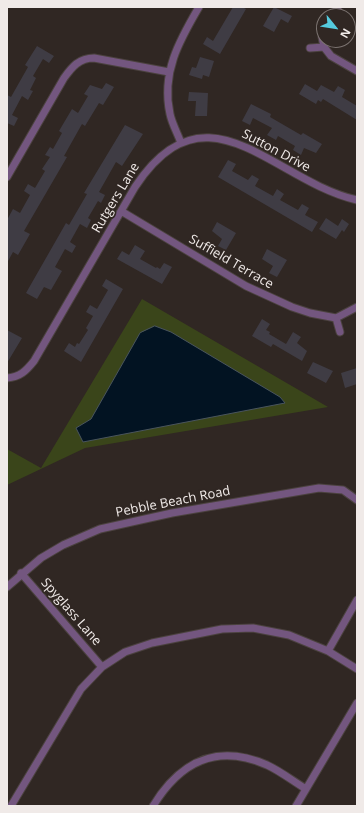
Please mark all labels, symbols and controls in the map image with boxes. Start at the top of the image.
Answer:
north arrow [316,8,356,48]
text: N [337,26,355,41]
street label: Sutton Drive [239,126,313,176]
street label: Rutgers Lane [89,160,143,236]
street label: Suffield Terrace [186,232,276,292]
street label: Pebble Beach Road [114,483,232,521]
street label: Spyglass Lane [37,575,105,649]

